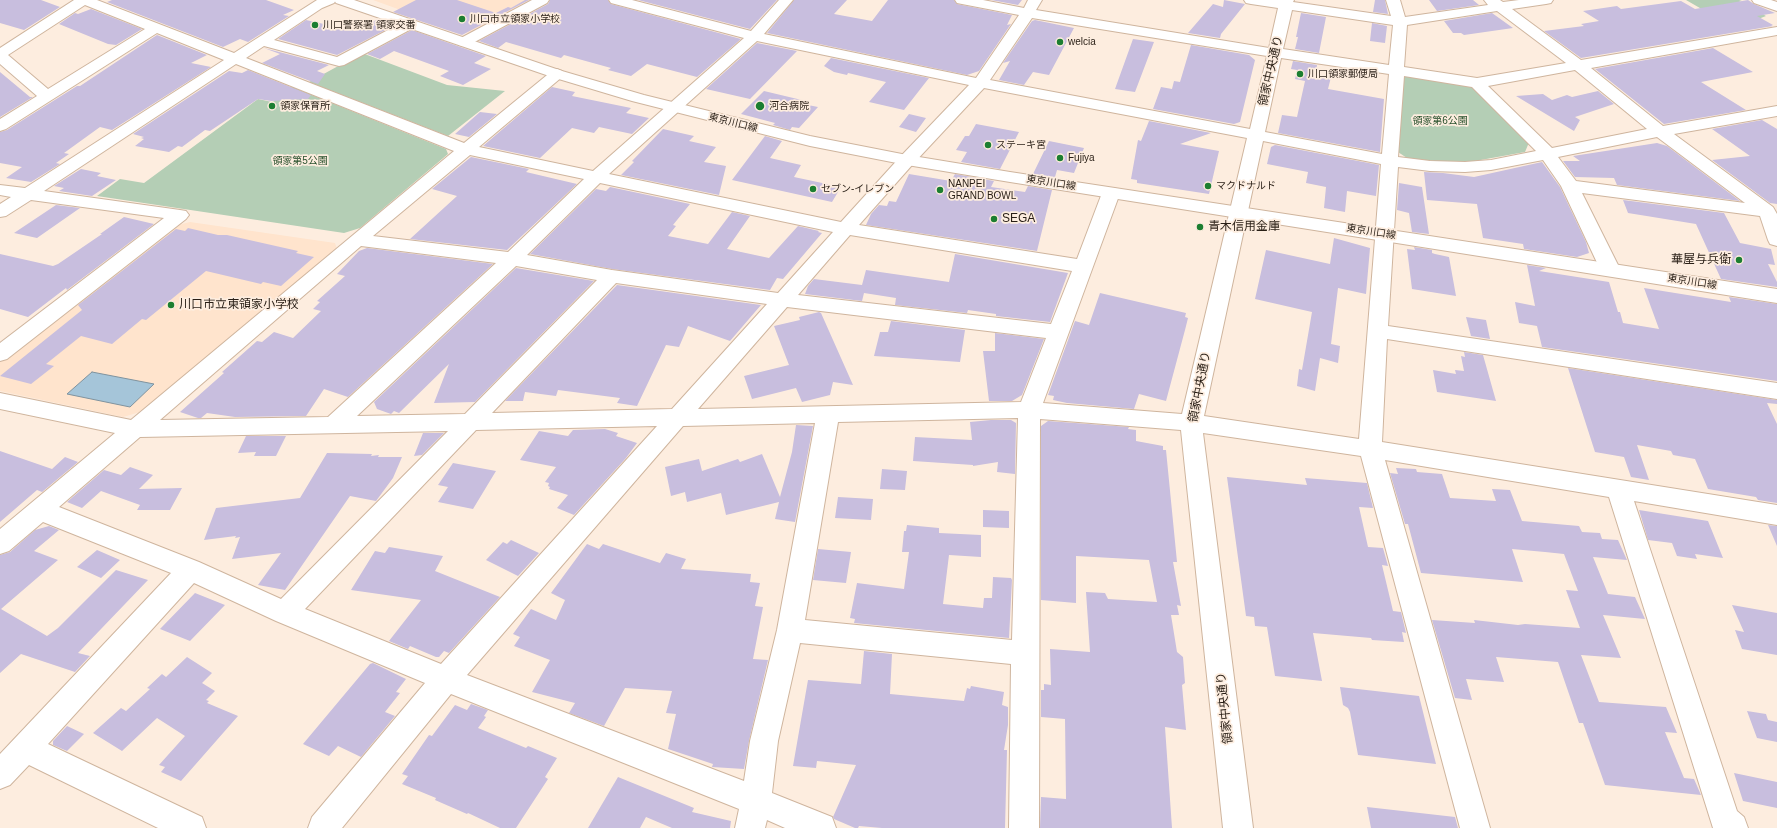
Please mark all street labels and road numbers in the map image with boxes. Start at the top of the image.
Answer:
street label: 領家中央通り [1256,34,1286,108]
street label: 東京川口線 [707,111,759,135]
street label: 東京川口線 [1025,173,1077,193]
street label: 東京川口線 [1345,222,1397,242]
street label: 東京川口線 [1666,272,1718,292]
street label: 領家中央通り [1186,350,1214,424]
street label: 領家中央通り [1214,671,1236,745]

